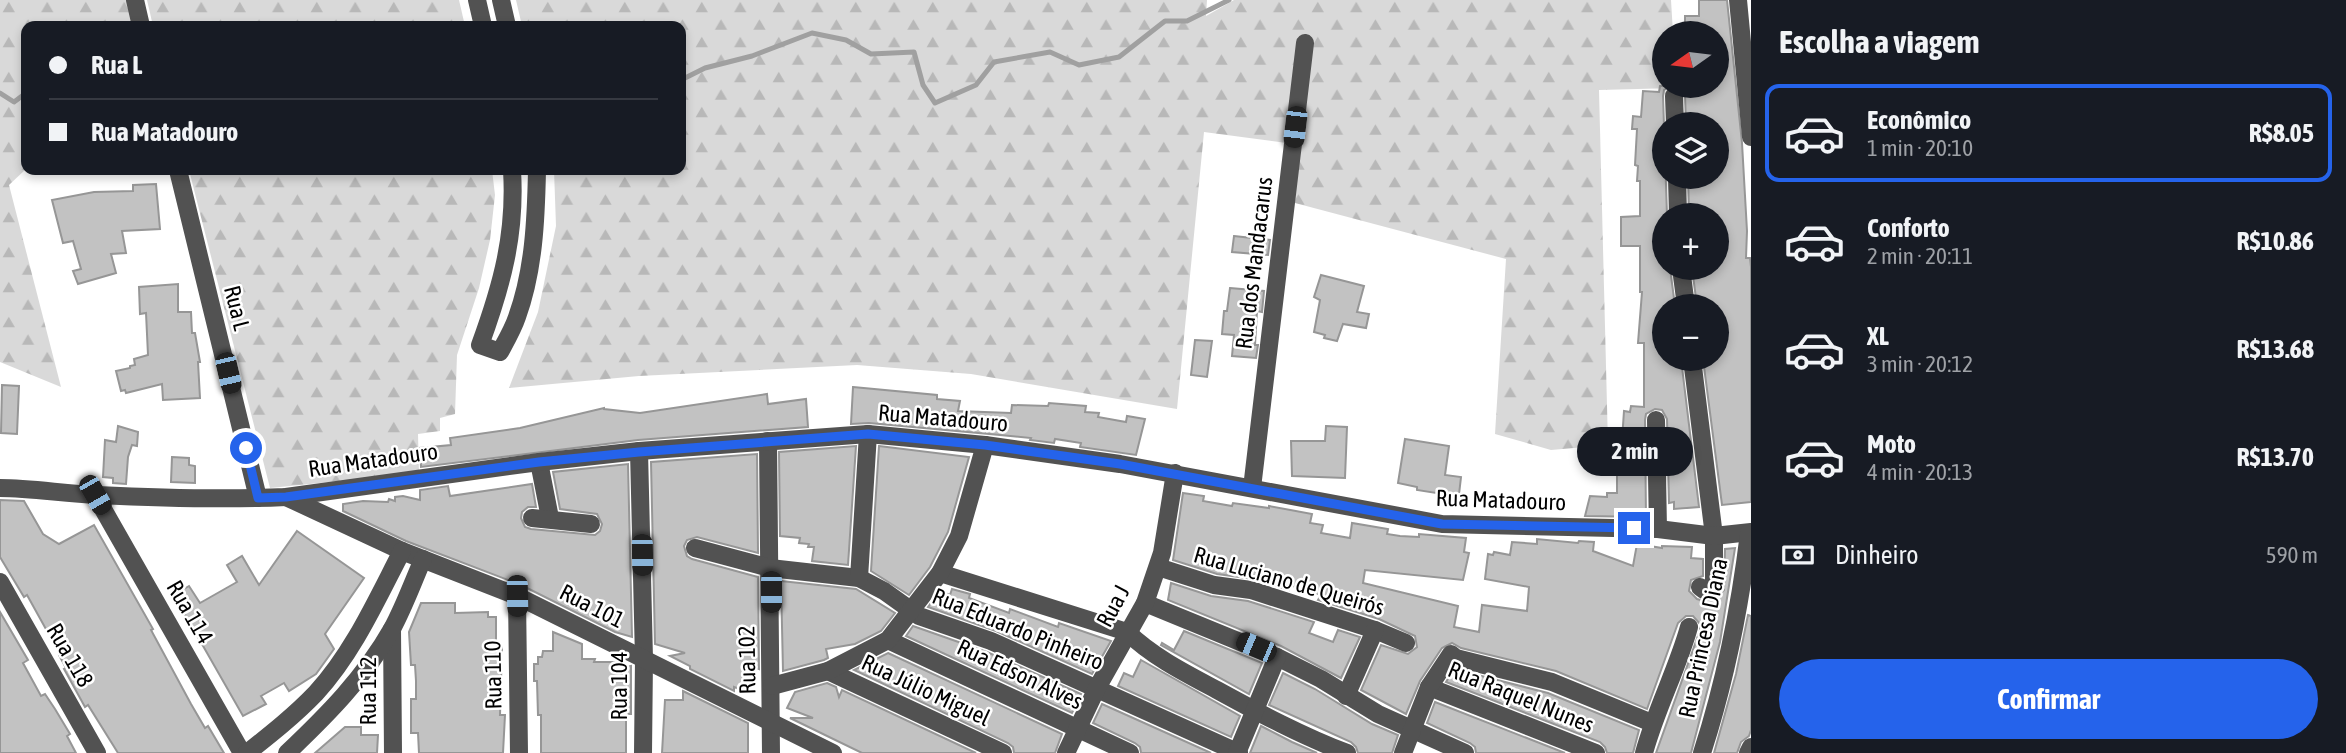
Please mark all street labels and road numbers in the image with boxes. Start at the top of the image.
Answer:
street label: Rua dos Mandacarus [1231,175,1277,351]
street label: Rua L [219,283,255,333]
street label: Rua Matadouro [877,399,1009,437]
street label: Rua Matadouro [307,438,439,482]
street label: Rua Matadouro [1435,485,1567,515]
street label: Rua Luciano de Queirós [1191,541,1387,621]
street label: Rua Princesa Diana [1673,556,1733,720]
street label: Rua 114 [162,576,218,648]
street label: Rua 101 [555,579,629,633]
street label: Rua J [1091,581,1135,631]
street label: Rua Eduardo Pinheiro [929,583,1107,675]
street label: Rua 118 [42,619,98,691]
street label: Rua 102 [733,625,761,695]
street label: Rua Edson Alves [953,634,1087,714]
street label: Rua 110 [479,640,507,710]
street label: Rua Júlio Miguel [858,649,994,731]
street label: Rua 104 [606,652,632,720]
street label: Rua Raquel Nunes [1444,656,1598,738]
street label: Rua 112 [355,657,381,725]

